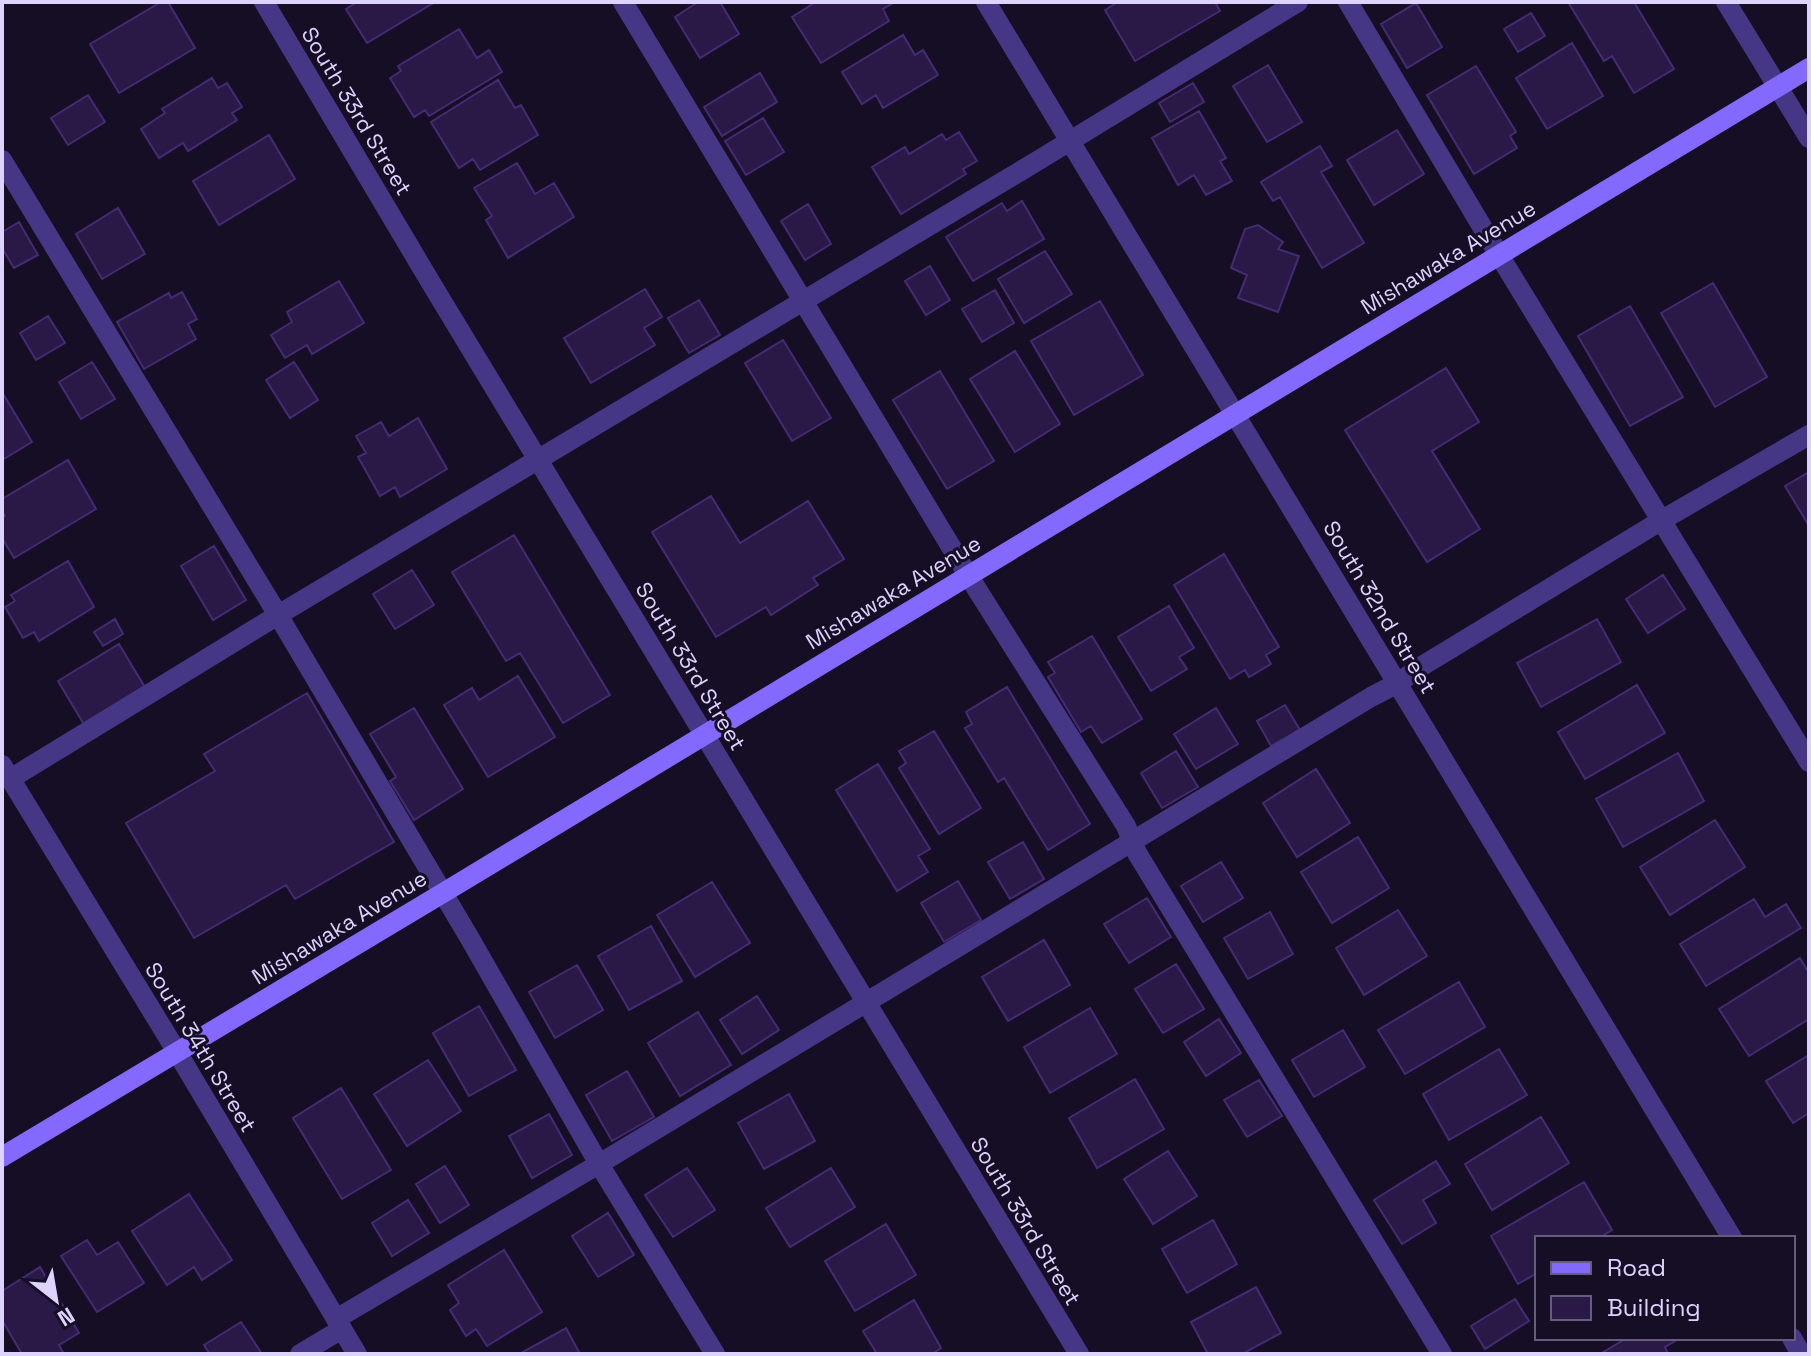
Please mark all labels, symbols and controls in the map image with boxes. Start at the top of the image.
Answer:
street label: South 33rd Street [296,22,418,200]
street label: Mishawaka Avenue [1355,194,1541,320]
street label: South 32nd Street [1317,515,1443,699]
street label: Mishawaka Avenue [800,529,986,655]
street label: South 33rd Street [630,577,752,755]
street label: Mishawaka Avenue [246,864,432,990]
street label: South 34th Street [139,957,263,1137]
street label: South 33rd Street [965,1132,1087,1310]
legend [1535,1236,1795,1340]
text: Road [1607,1252,1666,1283]
north arrow [16,1260,96,1340]
text: Building [1607,1292,1701,1323]
text: N [53,1301,80,1333]

